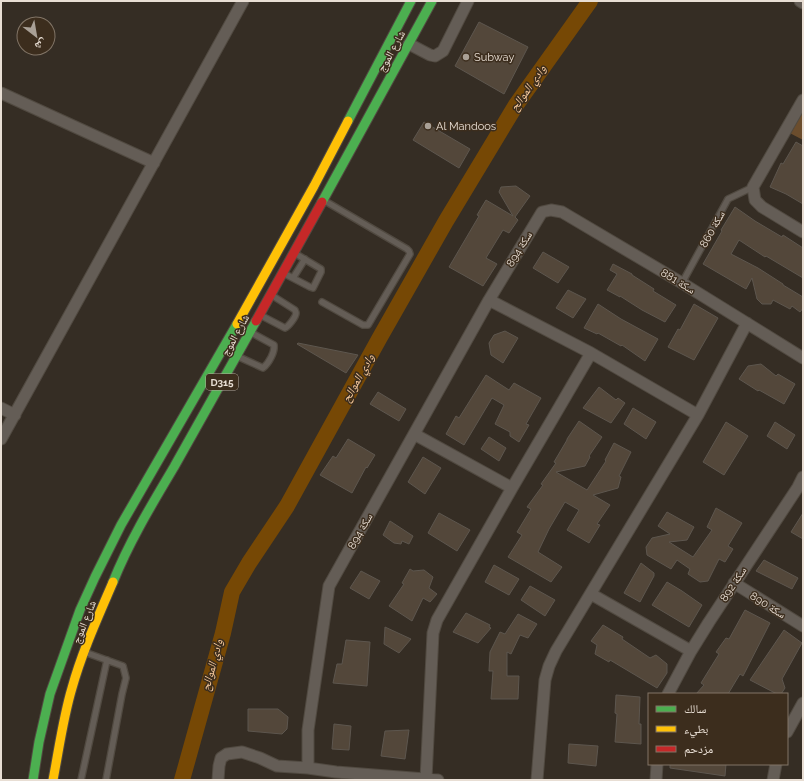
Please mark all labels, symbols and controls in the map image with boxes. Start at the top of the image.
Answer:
north arrow [16,16,56,56]
street label: شارع الموج [375,28,408,74]
text: ش [32,35,49,53]
place label: Subway [474,51,514,64]
marker: Subway [461,52,471,62]
water label: وادي الموالح [507,62,552,116]
place label: Al Mandoos [436,120,496,133]
marker: Al Mandoos [423,121,433,131]
street label: سكة 860 [697,209,728,250]
street label: سكة 894 [504,229,535,269]
street label: سكة 881 [658,266,697,297]
street label: شارع الموج [219,312,252,358]
water label: وادي الموالح [339,351,380,406]
road number: D315 [206,374,238,390]
street label: سكة 894 [345,511,376,551]
street label: سكة 892 [717,564,749,604]
street label: سكة 890 [747,589,788,621]
street label: شارع الموج [70,599,99,646]
water label: وادي الموالح [198,637,229,693]
legend [648,693,788,765]
text: سالك [684,702,706,716]
text: بطيء [684,722,708,739]
text: مزدحم [684,742,713,757]

